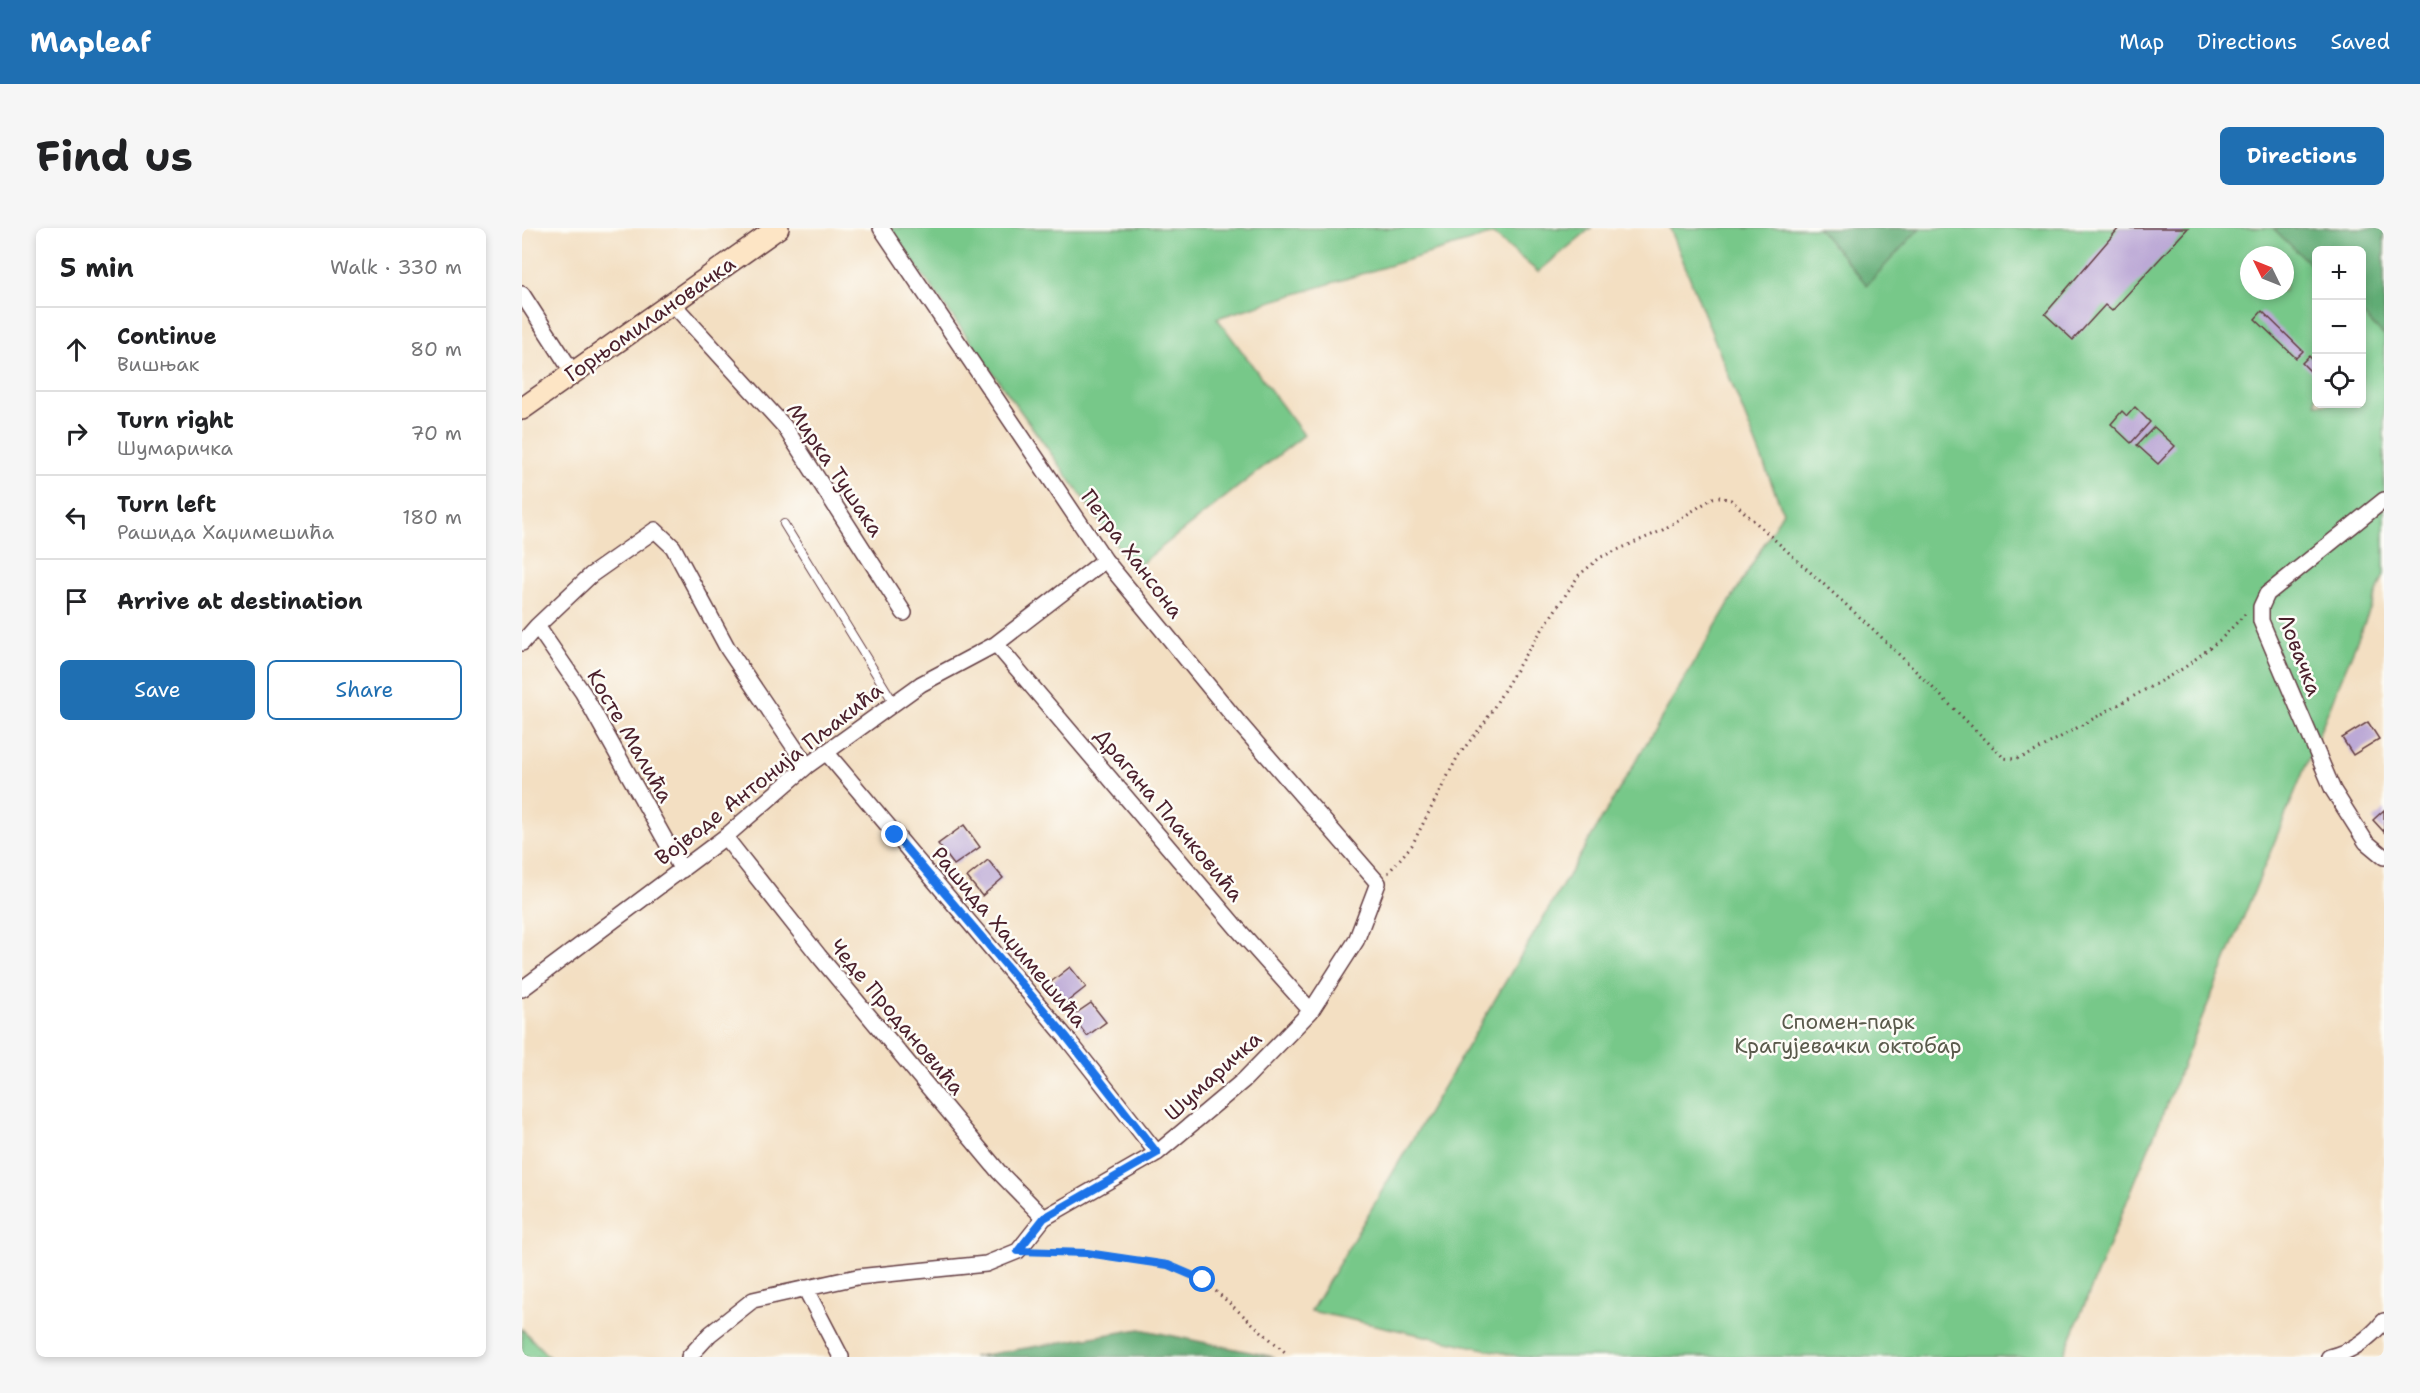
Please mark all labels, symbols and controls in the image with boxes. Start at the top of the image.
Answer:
text: Mapleaf [30,23,151,61]
text: Map [2119,28,2164,56]
text: Directions [2197,28,2297,56]
text: Saved [2330,28,2390,56]
button: Directions [2220,127,2384,185]
text: Find us [36,128,193,184]
north arrow [2240,246,2294,300]
map controls [2312,246,2366,408]
button: + [2312,246,2366,300]
text: 5 min [60,250,134,285]
street label: Горњомилановачка [559,250,741,388]
text: Walk · 330 m [330,254,462,280]
button: − [2312,300,2366,354]
text: Continue [117,322,217,351]
icon: ahead [60,333,93,366]
text: 80 m [410,336,462,362]
text: Вишњак [117,351,199,377]
button: locate [2312,354,2366,408]
street label: Мирка Тушака [780,398,890,542]
text: Turn right [117,406,234,435]
icon: right [60,417,93,450]
text: 70 m [410,420,462,446]
text: Шумаричка [117,435,233,461]
street label: Петра Хансона [1074,484,1190,624]
text: Turn left [117,490,216,519]
icon: left [60,501,93,534]
text: 180 m [402,504,462,530]
text: Рашида Хаџимешића [117,519,334,545]
icon: arrive [60,585,93,618]
text: Arrive at destination [117,587,363,616]
street label: Ловачка [2272,610,2328,700]
button: Save [60,660,255,720]
button: Share [267,660,462,720]
street label: Косте Малића [580,664,680,808]
street label: Војводе Антонија Пљакића [649,676,889,872]
street label: Драгана Плачковића [1088,723,1250,907]
route end [881,821,907,847]
street label: Рашида Хаџимешића [925,841,1093,1033]
street label: Чеде Продановића [823,933,971,1101]
park label: Спомен-парк Крагујевачки октобар [1734,1008,1962,1060]
street label: Шумаричка [1158,1025,1268,1127]
route start [1189,1266,1215,1292]

